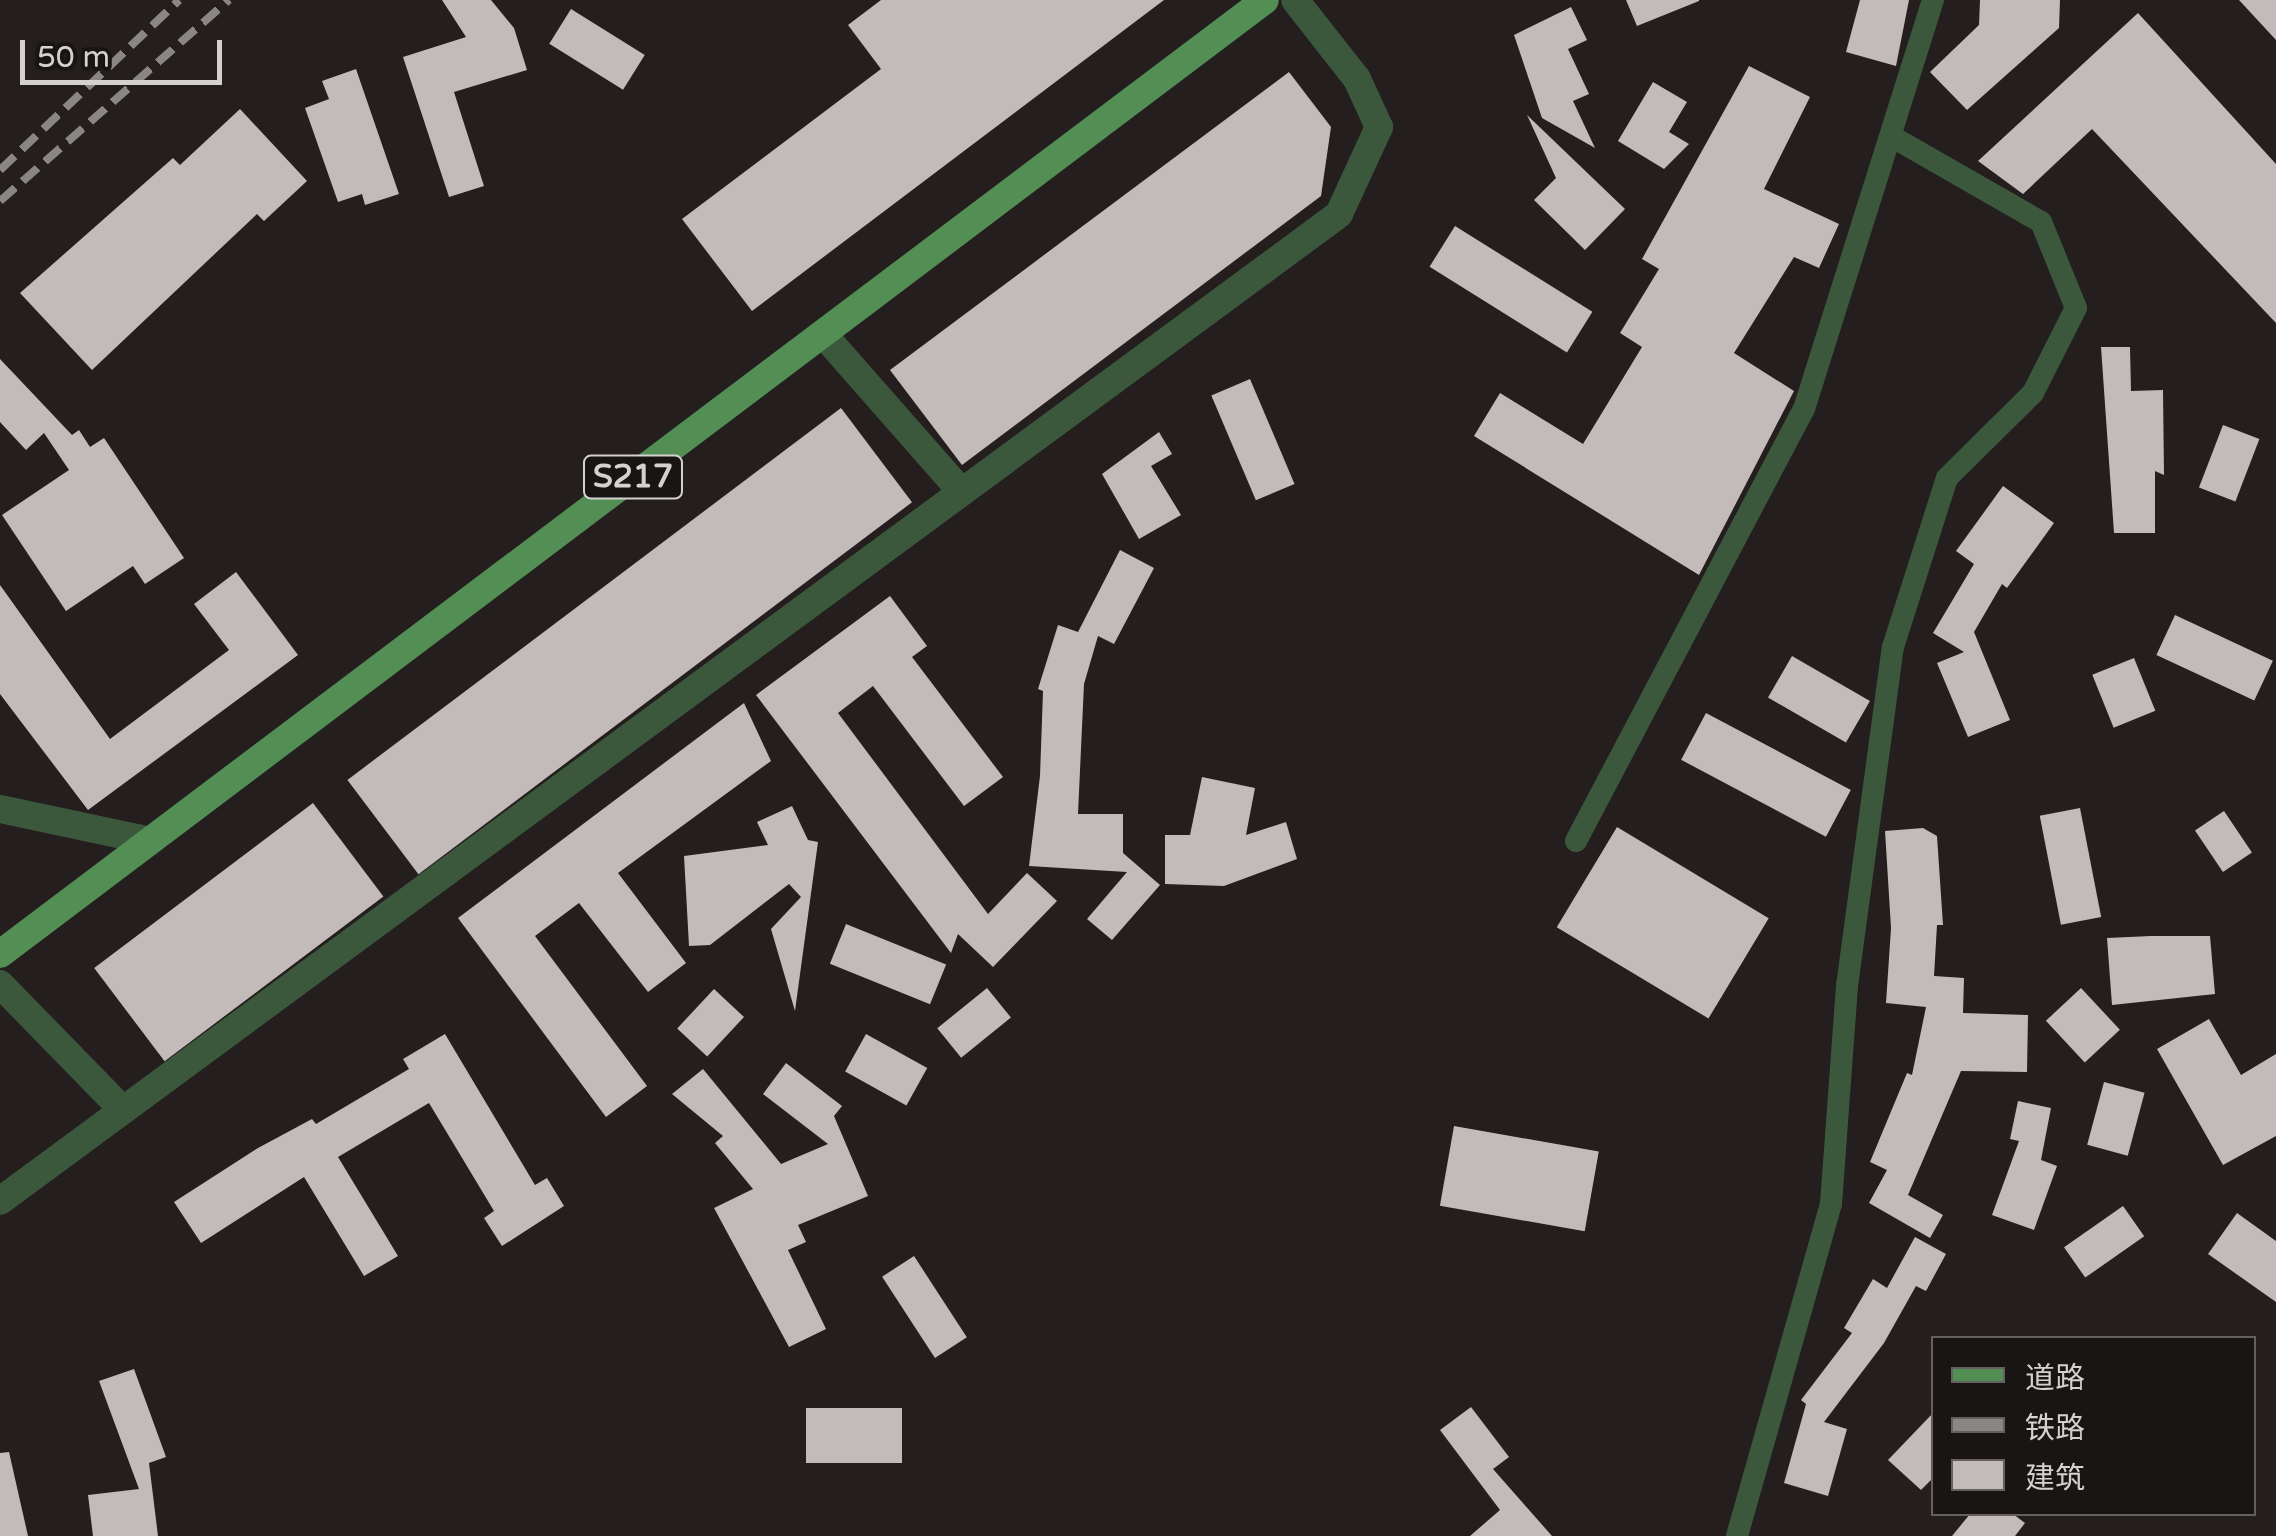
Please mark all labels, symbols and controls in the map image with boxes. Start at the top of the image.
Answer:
scale bar [25,20,228,82]
text: 50 m [37,39,110,76]
road number: S217 [583,450,683,504]
legend [1931,1336,2256,1516]
text: 道路 [2025,1360,2085,1397]
text: 铁路 [2025,1410,2085,1447]
text: 建筑 [2025,1460,2085,1497]

